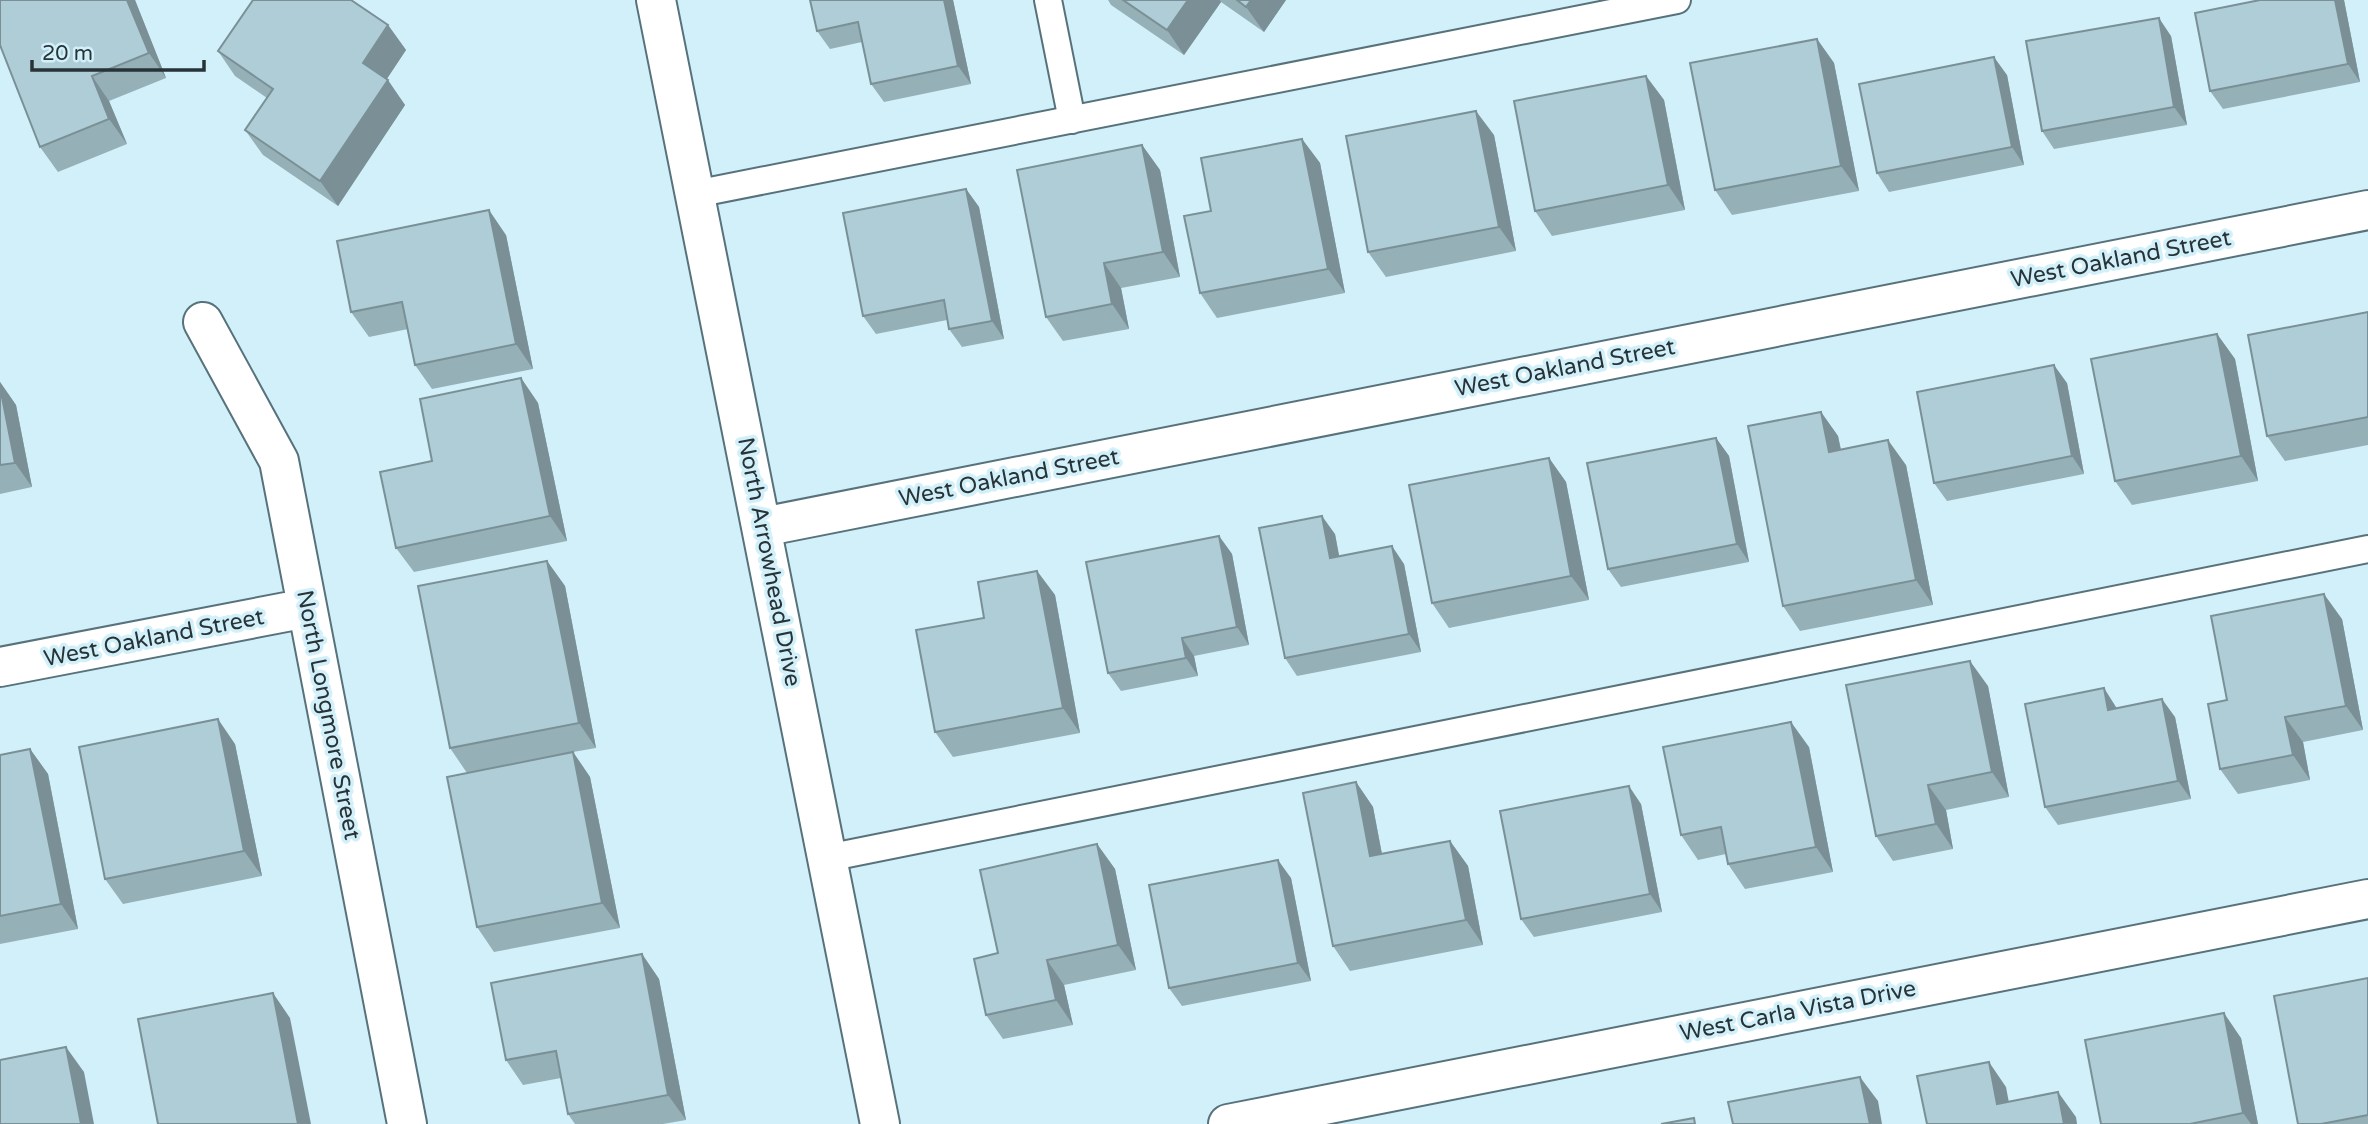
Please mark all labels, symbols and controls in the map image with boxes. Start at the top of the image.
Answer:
scale bar [32,28,203,72]
text: 20 m [42,41,93,66]
street label: West Oakland Street [2009,224,2234,294]
street label: West Oakland Street [1453,333,1678,403]
street label: North Arrowhead Drive [731,435,807,689]
street label: West Oakland Street [897,443,1122,513]
street label: North Longmore Street [290,588,366,842]
street label: West Oakland Street [42,603,267,673]
street label: West Carla Vista Drive [1678,974,1918,1048]

